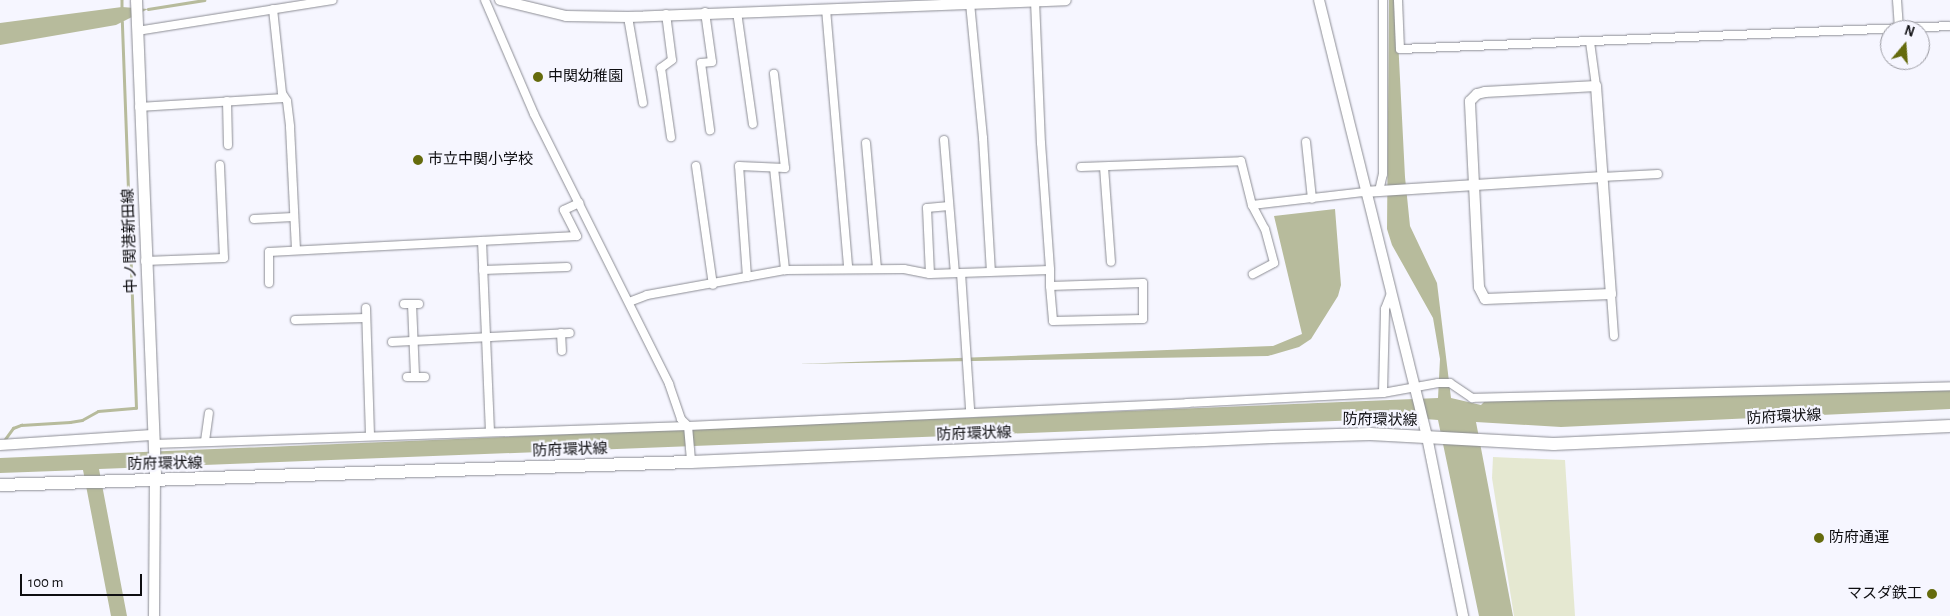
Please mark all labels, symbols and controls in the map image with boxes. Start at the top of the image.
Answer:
north arrow [1880,20,1930,70]
text: N [1903,24,1916,40]
place label: 中関幼稚園 [548,68,623,86]
marker: 中関幼稚園 [532,71,544,83]
place label: 市立中関小学校 [428,151,533,169]
marker: 市立中関小学校 [412,154,424,166]
street label: 中ノ関港新田線 [119,188,141,294]
street label: 防府環状線 [1746,406,1822,428]
street label: 防府環状線 [1342,410,1418,430]
street label: 防府環状線 [936,424,1012,444]
street label: 防府環状線 [532,440,608,460]
street label: 防府環状線 [127,454,203,474]
place label: 防府通運 [1829,529,1889,547]
marker: 防府通運 [1813,532,1825,544]
scale bar [22,564,145,596]
text: 100 m [28,575,63,590]
place label: マスダ鉄工 [1847,585,1922,603]
marker: マスダ鉄工 [1926,588,1938,600]

